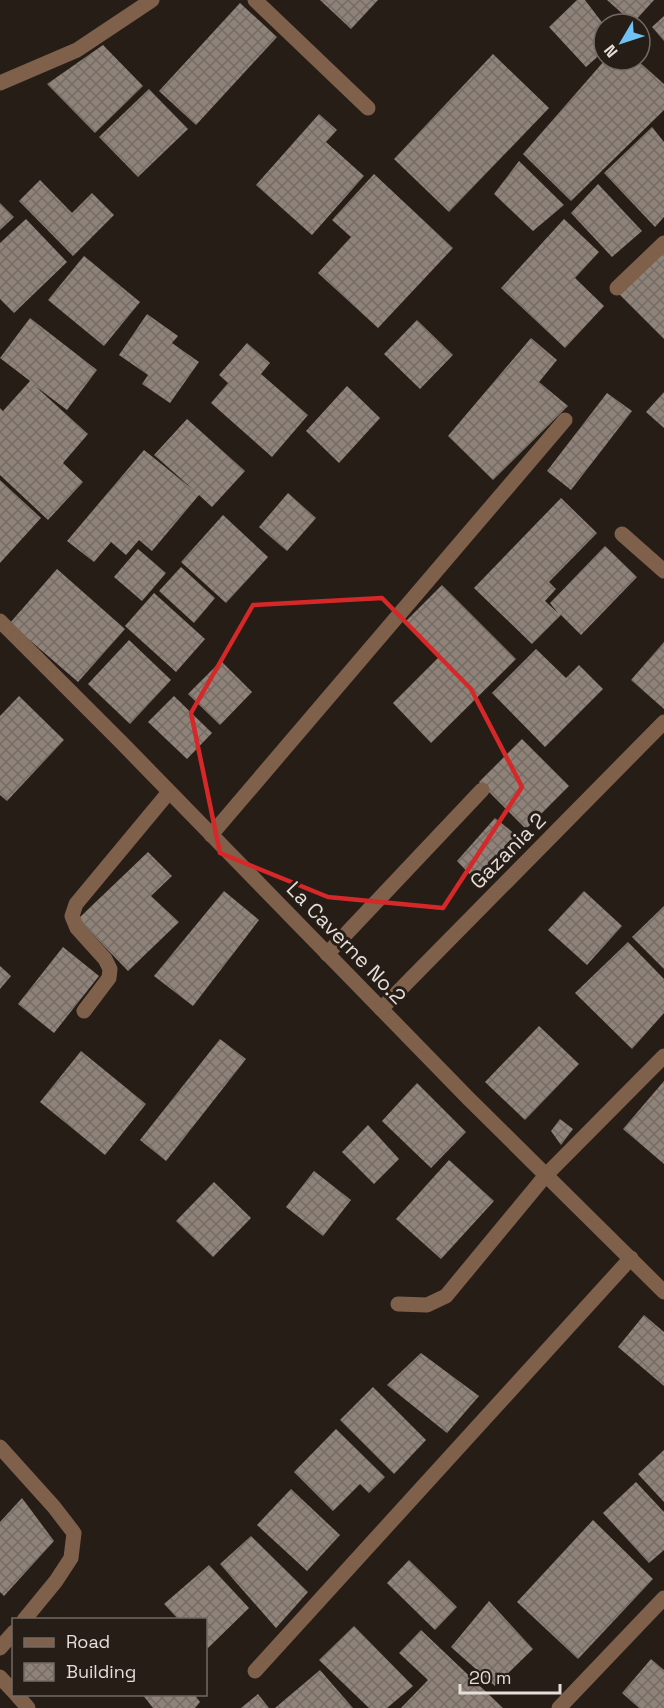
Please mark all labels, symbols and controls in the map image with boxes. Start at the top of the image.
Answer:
north arrow [592,12,652,72]
text: N [599,40,622,62]
street label: Gazania 2 [464,807,552,895]
street label: La Caverne No.2 [281,876,412,1010]
legend [12,1618,207,1696]
text: Road [66,1630,110,1653]
scale bar [460,1657,560,1695]
text: Building [66,1660,136,1683]
text: 20 m [469,1666,512,1689]

